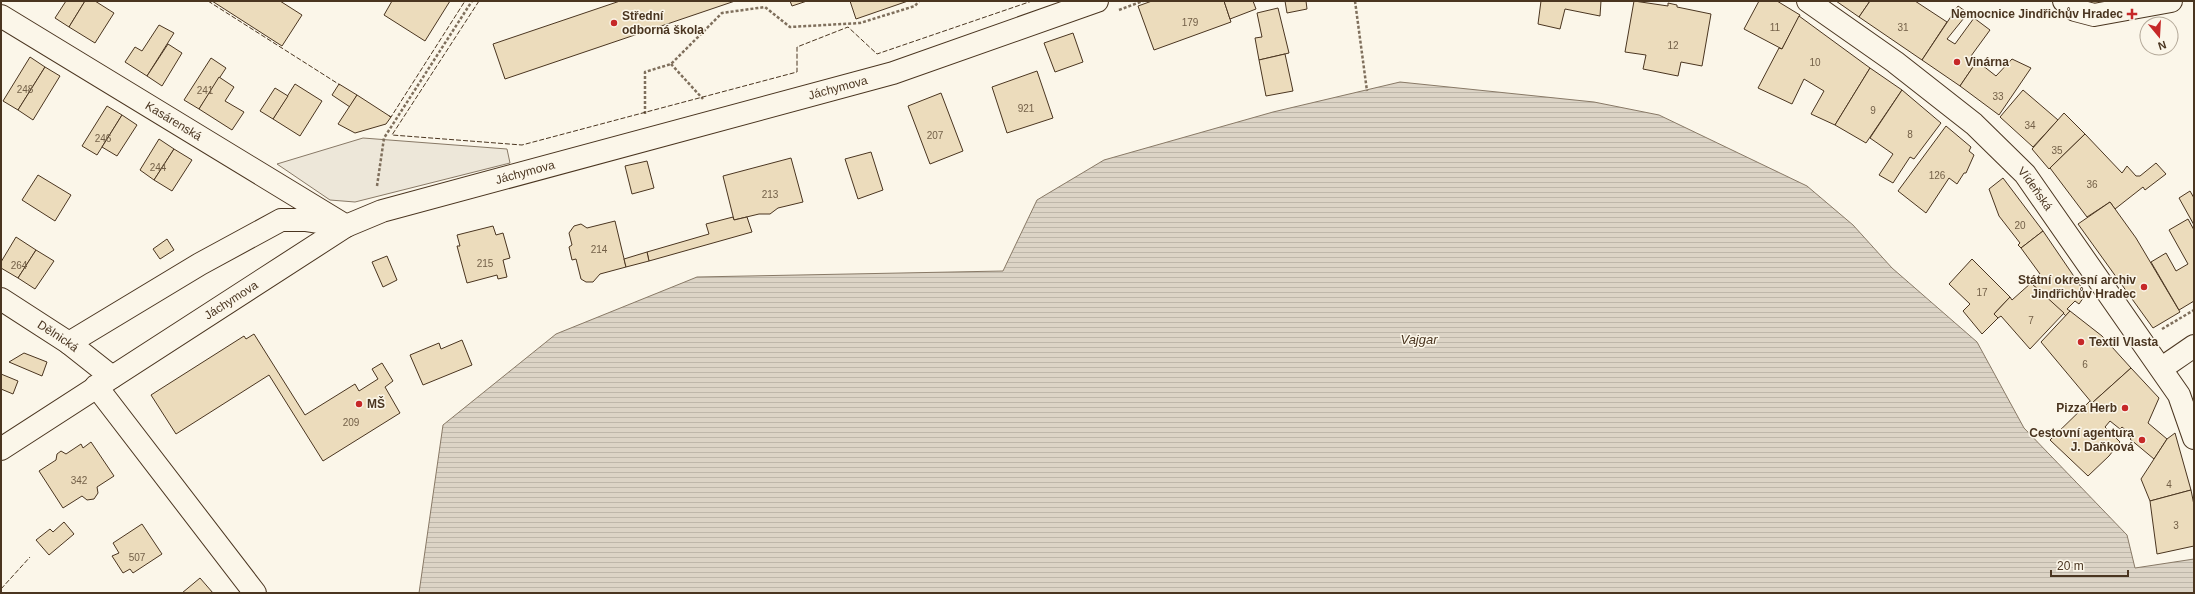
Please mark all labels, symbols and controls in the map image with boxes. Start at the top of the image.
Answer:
place label: Nemocnice Jindřichův Hradec [1951,7,2123,21]
marker: Nemocnice Jindřichův Hradec [2126,8,2138,20]
place label: Střední odborná škola [622,9,704,37]
north arrow [2139,16,2179,56]
house number: 179 [1182,17,1199,28]
marker: Střední odborná škola [609,18,619,28]
house number: 11 [1770,22,1781,33]
house number: 31 [1897,22,1909,33]
text: N [2156,39,2168,52]
house number: 12 [1667,40,1679,51]
place label: Vinárna [1965,55,2009,69]
house number: 10 [1809,57,1821,68]
marker: Vinárna [1952,57,1962,67]
street label: Jáchymova [807,73,869,103]
house number: 248 [17,84,34,95]
house number: 241 [197,85,214,96]
house number: 33 [1992,91,2004,102]
street label: Kasárenská [143,99,205,144]
house number: 921 [1018,103,1035,114]
house number: 9 [1870,105,1876,116]
house number: 34 [2024,120,2036,131]
house number: 8 [1907,129,1913,140]
house number: 207 [927,130,944,141]
house number: 246 [95,133,112,144]
house number: 35 [2051,145,2063,156]
street label: Jáchymova [494,158,557,187]
house number: 244 [150,162,167,173]
street label: Vídeňská [2015,164,2055,214]
house number: 126 [1929,170,1946,181]
house number: 36 [2086,179,2098,190]
house number: 213 [762,189,779,200]
house number: 20 [2014,220,2026,231]
house number: 214 [591,244,608,255]
house number: 215 [477,258,494,269]
house number: 264 [11,260,28,271]
place label: Státní okresní archiv Jindřichův Hradec [2018,273,2136,301]
street label: Jáchymova [202,278,261,323]
marker: Státní okresní archiv Jindřichův Hradec [2139,282,2149,292]
house number: 17 [1976,287,1988,298]
house number: 7 [2028,315,2034,326]
street label: Dělnická [35,318,81,355]
water label: Vajgar [1400,332,1438,347]
place label: Textil Vlasta [2089,335,2158,349]
marker: Textil Vlasta [2076,337,2086,347]
house number: 6 [2082,359,2088,370]
place label: MŠ [367,396,385,411]
marker: MŠ [354,399,364,409]
place label: Pizza Herb [2056,401,2117,415]
marker: Pizza Herb [2120,403,2130,413]
house number: 209 [343,417,360,428]
place label: Cestovní agentura J. Daňková [2029,426,2134,454]
marker: Cestovní agentura J. Daňková [2137,435,2147,445]
house number: 342 [71,475,88,486]
house number: 4 [2166,479,2172,490]
house number: 3 [2173,520,2179,531]
house number: 507 [129,552,146,563]
scale bar [2051,552,2128,578]
text: 20 m [2057,559,2084,573]

